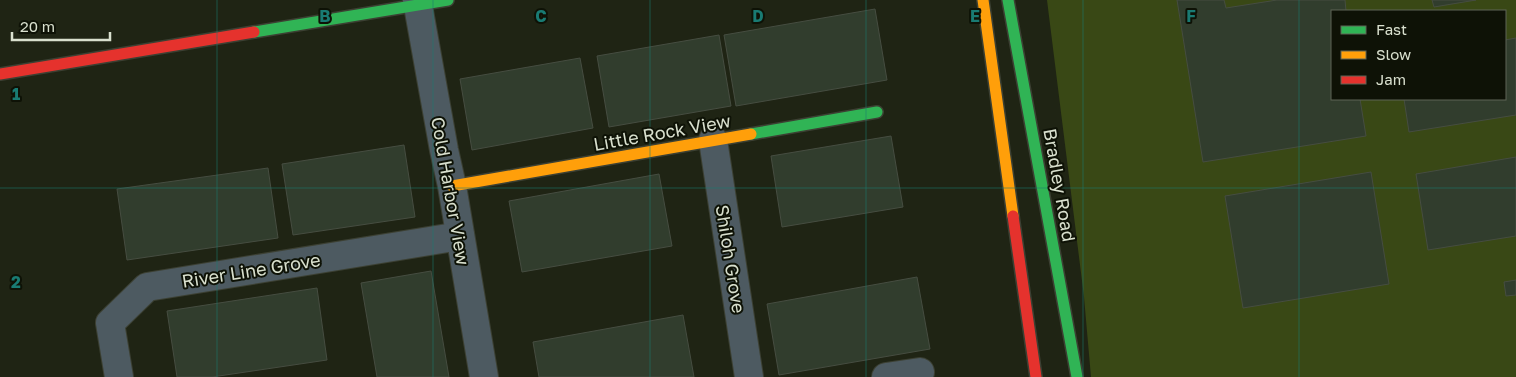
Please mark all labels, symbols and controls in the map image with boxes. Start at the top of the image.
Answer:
text: B [319,6,331,26]
text: C [535,6,547,26]
text: D [752,6,764,26]
text: E [970,6,980,26]
text: F [1186,6,1196,26]
scale bar [12,10,110,42]
legend [1331,10,1506,100]
text: 20 m [20,17,55,35]
text: Fast [1376,20,1407,38]
text: Slow [1376,45,1411,63]
text: Jam [1376,70,1406,88]
text: 1 [12,84,20,104]
street label: Little Rock View [592,109,733,155]
street label: Cold Harbor View [427,115,475,267]
street label: Bradley Road [1039,127,1081,243]
street label: Shiloh Grove [712,203,750,315]
street label: River Line Grove [180,248,322,292]
text: 2 [11,272,21,292]

